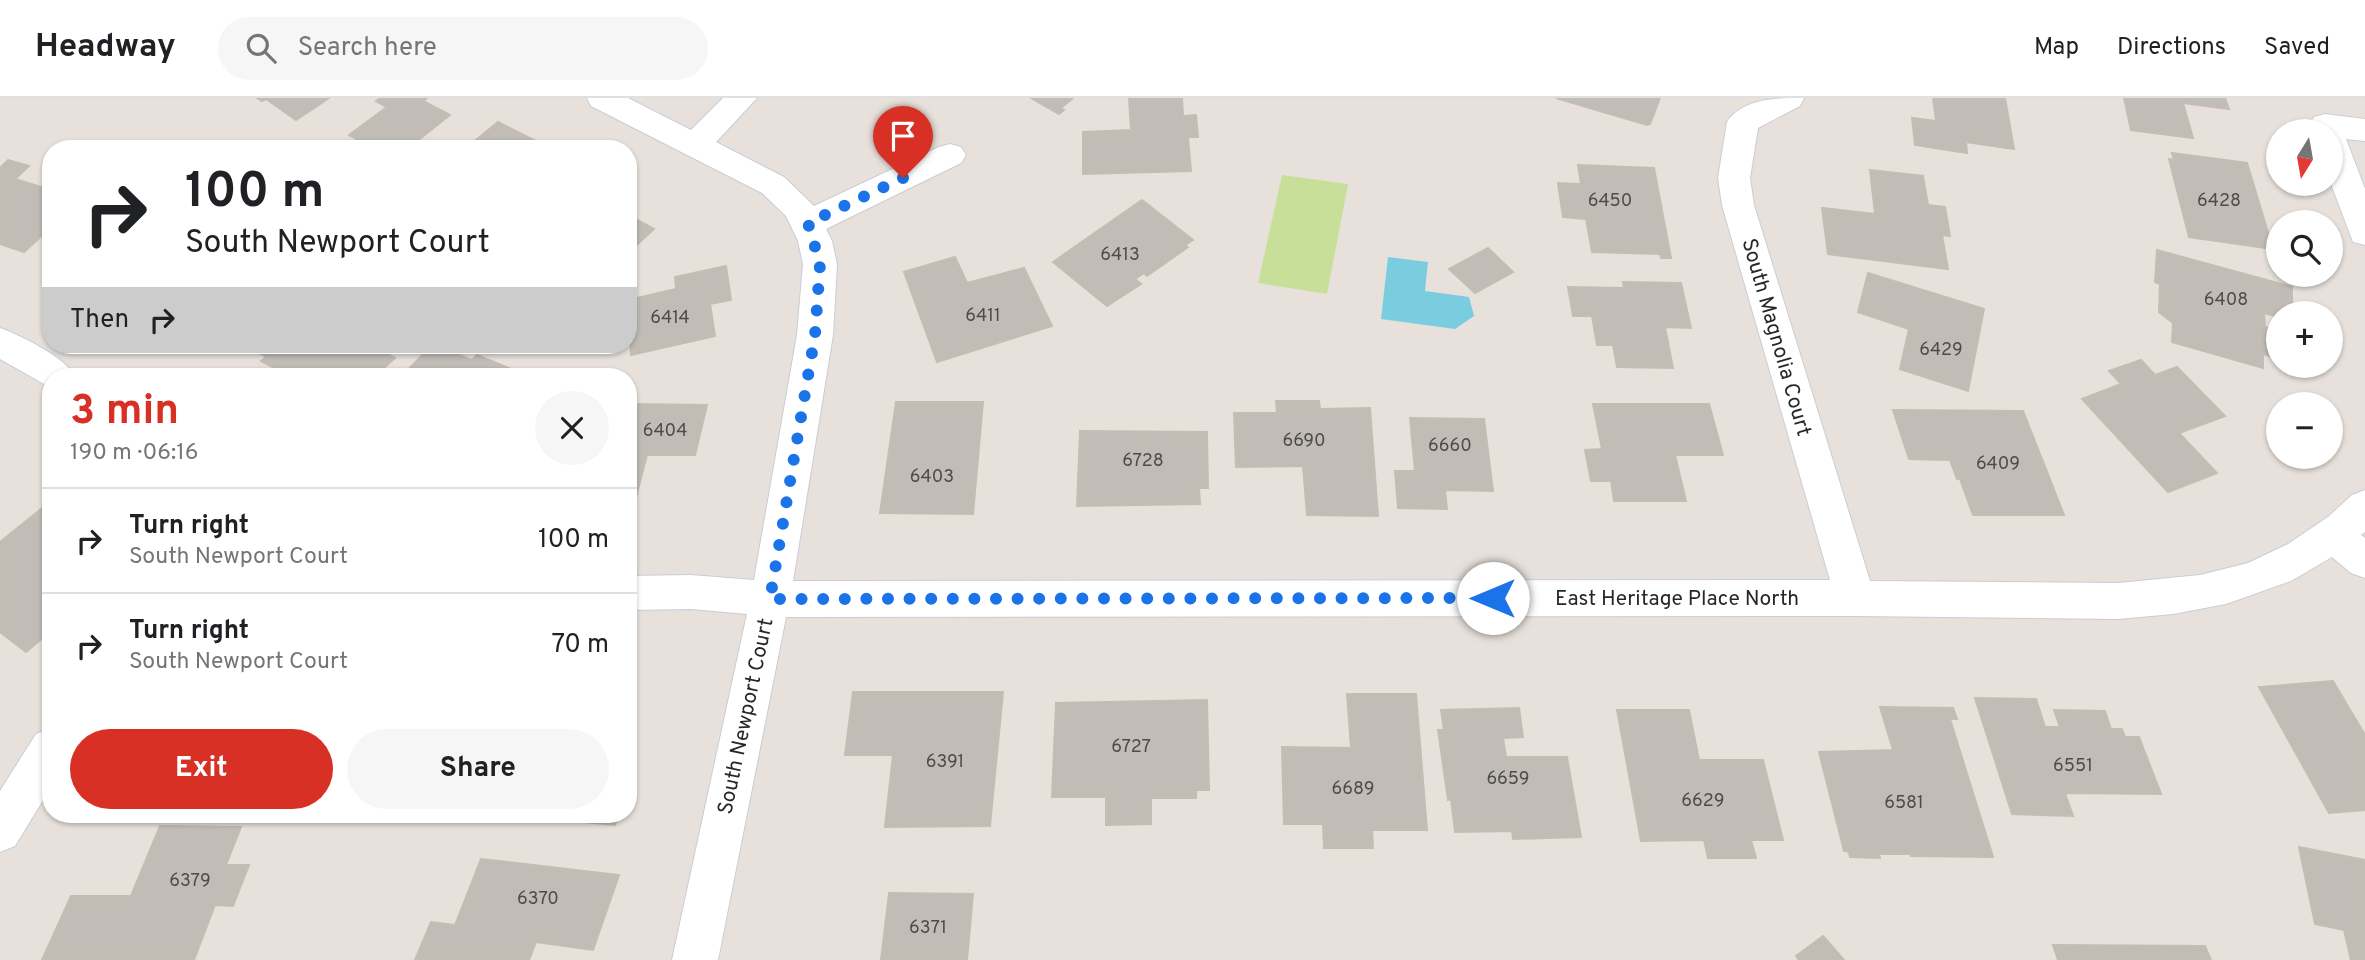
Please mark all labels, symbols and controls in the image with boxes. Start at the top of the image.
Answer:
search box [218,17,708,80]
text: Headway [35,27,176,69]
icon: search [242,29,280,67]
text: Search here [298,32,437,65]
text: Map [2034,33,2079,63]
text: Directions [2117,33,2226,63]
text: Saved [2264,33,2330,63]
pin [873,106,933,178]
icon: arrive [884,117,922,155]
north arrow [2266,119,2343,196]
map controls [2266,119,2343,469]
text: 100 m [185,163,324,225]
icon: right [70,168,161,259]
house number: 6450 [1588,190,1632,213]
house number: 6428 [2197,190,2241,213]
button: search [2266,210,2343,287]
text: South Newport Court [185,224,490,264]
street label: South Magnolia Court [1734,236,1817,439]
house number: 6413 [1100,244,1140,267]
house number: 6408 [2204,289,2248,312]
icon: right [143,301,181,339]
button: + [2266,301,2343,378]
text: Then [70,304,129,337]
house number: 6411 [965,305,1001,328]
house number: 6414 [650,307,690,330]
house number: 6429 [1919,339,1963,362]
text: 3 min [70,386,179,439]
button: close [535,391,609,465]
button: − [2266,392,2343,469]
house number: 6404 [643,420,687,443]
house number: 6690 [1282,430,1326,453]
house number: 6660 [1428,435,1472,458]
text: 190 m · 06:16 [70,439,199,468]
house number: 6728 [1122,450,1164,473]
house number: 6409 [1976,453,2020,476]
house number: 6403 [910,466,954,489]
text: Turn right [129,510,249,543]
icon: right [70,522,108,560]
text: 100 m [538,524,609,557]
text: South Newport Court [129,543,348,572]
position arrow [1456,561,1530,635]
street label: East Heritage Place North [1555,586,1799,613]
text: Turn right [129,615,249,648]
street label: South Newport Court [712,616,780,817]
icon: right [70,627,108,665]
text: 70 m [551,629,609,662]
text: South Newport Court [129,648,348,677]
button: Exit [70,729,333,809]
button: Share [347,729,609,809]
house number: 6727 [1111,736,1151,759]
house number: 6391 [926,751,964,774]
house number: 6551 [2053,755,2093,778]
house number: 6659 [1486,768,1530,791]
house number: 6689 [1332,778,1374,801]
house number: 6629 [1681,790,1725,813]
house number: 6581 [1884,792,1924,815]
house number: 6379 [169,870,211,893]
house number: 6370 [517,888,559,911]
house number: 6371 [909,917,947,940]

